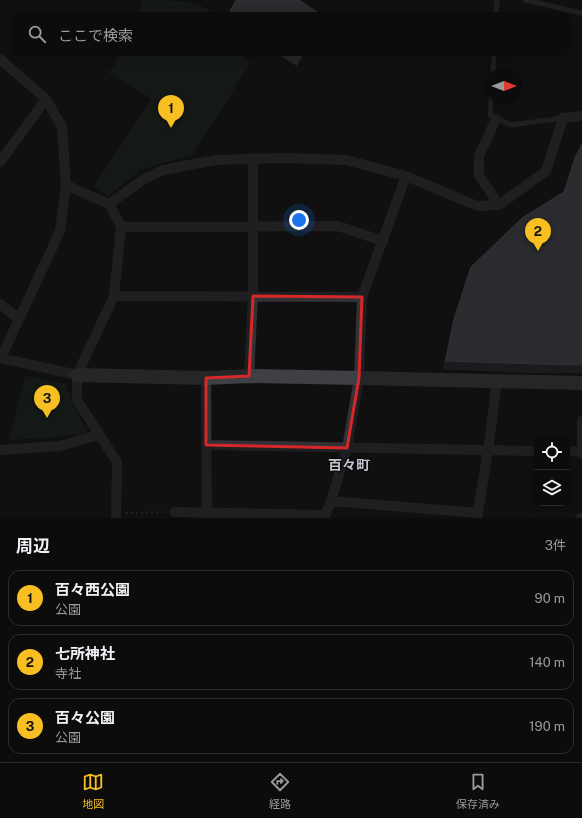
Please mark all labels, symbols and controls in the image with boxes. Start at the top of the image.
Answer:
search box [12,12,570,56]
icon: search [26,23,48,45]
text: ここで検索 [58,27,133,44]
north arrow [486,68,522,104]
pin: 1 [158,95,184,128]
your location [289,210,309,230]
pin: 2 [525,218,551,251]
pin: 3 [34,385,60,418]
map controls [534,434,570,506]
button: locate [534,434,570,470]
district label: 百々町 [328,457,370,473]
button: layers [534,470,570,506]
text: 周辺 [16,536,50,556]
text: 3件 [545,538,566,553]
text: 百々西公園 [55,581,130,598]
text: 1 [27,591,33,606]
text: 90 m [535,591,565,606]
text: 公園 [55,602,81,617]
text: 七所神社 [55,645,115,662]
text: 2 [26,655,34,670]
text: 140 m [529,655,565,670]
text: 寺社 [55,666,81,681]
text: 百々公園 [55,709,115,726]
text: 3 [26,719,34,734]
text: 190 m [529,719,565,734]
text: 公園 [55,730,81,745]
tab: 地図 [82,771,104,811]
tab: 経路 [269,771,291,811]
tab: 保存済み [456,771,500,811]

